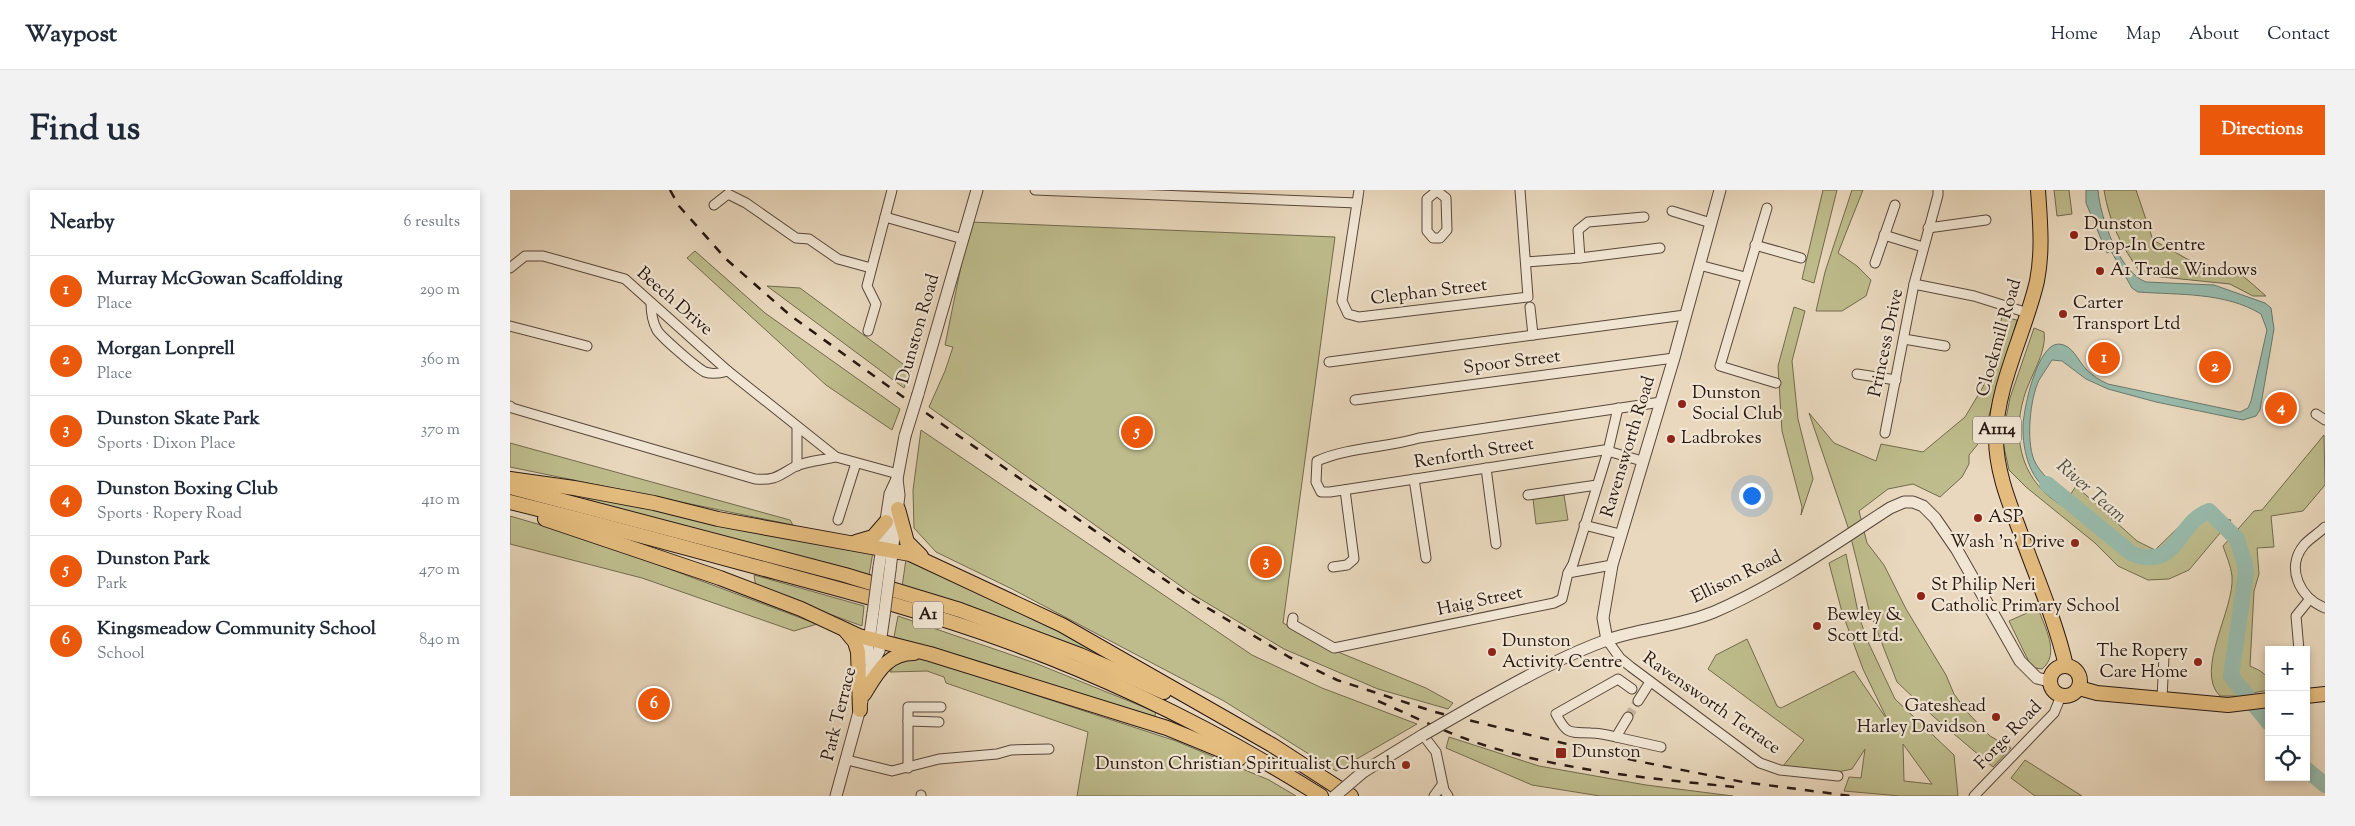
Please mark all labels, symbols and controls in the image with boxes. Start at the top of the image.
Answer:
text: Waypost [25,18,117,52]
text: Home [2051,22,2098,48]
text: Map [2126,22,2161,48]
text: About [2189,22,2239,48]
text: Contact [2267,22,2330,48]
text: Find us [30,105,140,156]
button: Directions [2200,105,2325,155]
text: Nearby [50,208,115,238]
text: 6 results [404,211,460,234]
place label: Dunston Drop-In Centre [2084,212,2205,259]
marker: Dunston Drop-In Centre [2068,229,2080,241]
place label: A1 Trade Windows [2110,258,2257,284]
street label: Beech Drive [630,261,718,343]
marker: A1 Trade Windows [2094,265,2106,277]
text: Murray McGowan Scaffolding [97,266,342,293]
street label: Dunston Road [891,271,947,387]
street label: Clephan Street [1369,273,1489,313]
street label: Clockmill Road [1971,276,2029,400]
text: 1 [63,279,69,302]
text: 290 m [420,279,460,302]
street label: Princess Drive [1863,286,1911,400]
place label: Carter Transport Ltd [2073,291,2181,338]
text: Place [97,293,132,316]
marker: Carter Transport Ltd [2057,308,2069,320]
text: Morgan Lonprell [97,336,235,363]
pin: 1 [2088,339,2120,377]
street label: Spoor Street [1462,344,1562,382]
pin: 2 [2199,348,2231,386]
text: 2 [62,349,70,372]
text: 360 m [421,349,460,372]
text: Place [97,363,132,386]
street label: Ravensworth Road [1595,373,1663,521]
place label: Dunston Social Club [1692,381,1783,428]
pin: 4 [2265,389,2297,427]
marker: Dunston Social Club [1676,398,1688,410]
text: Dunston Skate Park [97,406,260,433]
pin: 5 [1121,413,1153,451]
road number: A1114 [1973,416,2021,444]
text: 3 [63,419,69,442]
text: 370 m [421,419,460,442]
place label: Ladbrokes [1681,426,1761,452]
street label: Renforth Street [1412,432,1536,476]
text: Sports · Dixon Place [97,433,236,456]
marker: Ladbrokes [1665,433,1677,445]
water label: River Team [2050,454,2133,531]
text: Dunston Boxing Club [97,476,278,503]
your location [1739,483,1765,509]
text: 4 [62,489,70,512]
text: 410 m [422,489,460,512]
text: Sports · Ropery Road [97,503,242,526]
place label: ASP [1988,505,2023,531]
marker: ASP [1972,512,1984,524]
place label: Wash 'n' Drive [1950,530,2065,556]
marker: Wash 'n' Drive [2069,537,2081,549]
pin: 3 [1250,543,1282,581]
street label: Ellison Road [1687,545,1787,611]
text: Dunston Park [97,546,210,573]
text: 5 [63,559,69,582]
text: 470 m [419,559,460,582]
text: Park [97,573,128,596]
place label: St Philip Neri Catholic Primary School [1931,573,2120,620]
street label: Haig Street [1435,580,1525,624]
marker: St Philip Neri Catholic Primary School [1915,590,1927,602]
road number: A1 [913,602,943,628]
place label: Bewley & Scott Ltd. [1827,603,1903,650]
text: Kingsmeadow Community School [97,616,376,643]
marker: Bewley & Scott Ltd. [1811,620,1823,632]
text: 6 [62,629,70,652]
text: 840 m [419,629,460,652]
place label: Dunston Activity Centre [1502,629,1623,676]
place label: The Ropery Care Home [2097,639,2188,686]
text: School [97,643,145,666]
marker: Dunston Activity Centre [1486,646,1498,658]
street label: Ravensworth Terrace [1637,646,1785,762]
map controls [2265,646,2310,781]
button: + [2265,646,2310,691]
marker: The Ropery Care Home [2192,656,2204,668]
street label: Park Terrace [816,664,864,764]
pin: 6 [638,685,670,723]
button: − [2265,691,2310,736]
place label: Gateshead Harley Davidson [1857,694,1986,741]
street label: Forge Road [1969,695,2049,777]
marker: Gateshead Harley Davidson [1990,711,2002,723]
button: locate [2265,736,2310,781]
place label: Dunston [1572,740,1641,766]
marker: Dunston [1554,746,1568,760]
place label: Dunston Christian Spiritualist Church [1095,752,1396,778]
marker: Dunston Christian Spiritualist Church [1400,759,1412,771]

